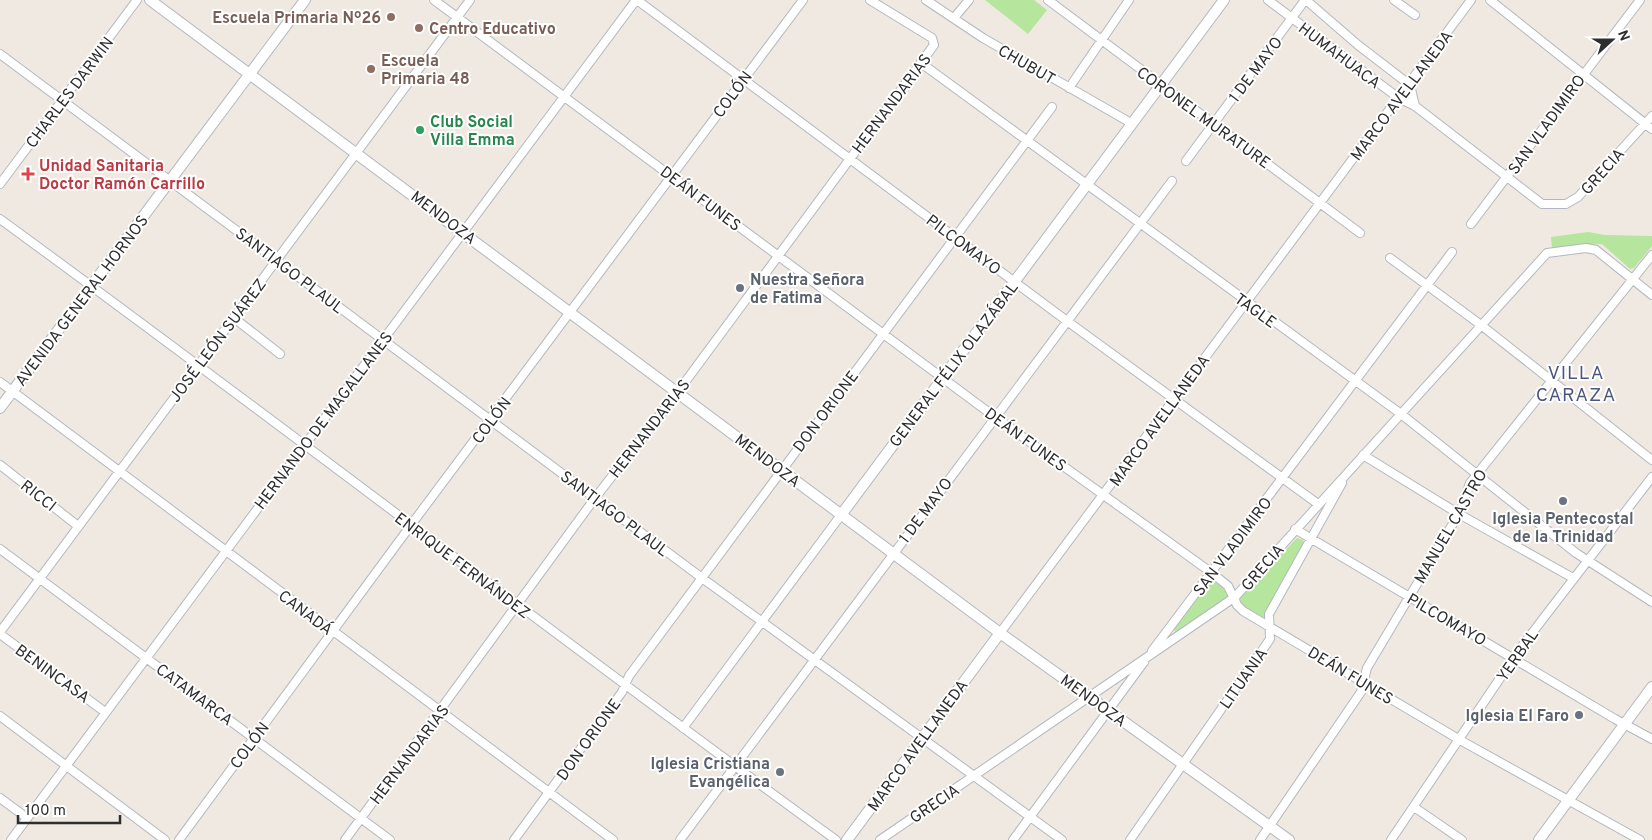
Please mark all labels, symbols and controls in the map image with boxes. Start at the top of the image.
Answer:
place label: Escuela Primaria Nº26 [212,9,381,29]
marker: Escuela Primaria Nº26 [385,11,397,23]
north arrow [1587,15,1637,65]
street label: HUMAHUACA [1294,19,1384,94]
place label: Centro Educativo [429,20,556,40]
marker: Centro Educativo [413,22,425,34]
street label: MARCO AVELLANEDA [1347,27,1458,165]
text: N [1613,28,1632,44]
street label: 1 DE MAYO [1225,33,1288,107]
street label: CHARLES DARWIN [22,34,119,153]
street label: CHUBUT [994,41,1058,90]
street label: HERNANDARIAS [849,50,937,158]
place label: Escuela Primaria 48 [381,52,470,90]
marker: Escuela Primaria 48 [365,63,377,75]
street label: CORONEL MURATURE [1132,63,1274,174]
street label: COLÓN [708,67,758,123]
street label: SAN VLADIMIRO [1505,71,1591,179]
place label: Club Social Villa Emma [430,113,515,151]
marker: Club Social Villa Emma [414,124,426,136]
street label: GRECIA [1577,145,1630,200]
place label: Unidad Sanitaria Doctor Ramón Carrillo [39,157,205,195]
street label: DEÁN FUNES [655,161,746,237]
marker: Unidad Sanitaria Doctor Ramón Carrillo [21,167,35,181]
street label: MENDOZA [406,187,480,250]
street label: PILCOMAYO [921,211,1004,280]
street label: AVENIDA GENERAL HORNOS [12,212,154,391]
street label: SANTIAGO PLAUL [231,224,347,319]
place label: Nuestra Señora de Fatima [750,271,865,309]
street label: JOSÉ LEÓN SUÁREZ [164,274,271,407]
street label: GENERAL FÉLIX OLAZÁBAL [884,277,1023,452]
marker: Nuestra Señora de Fatima [734,282,746,294]
street label: TAGLE [1230,290,1280,334]
street label: HERNANDO DE MAGALLANES [251,328,398,514]
street label: MARCO AVELLANEDA [1106,351,1215,491]
district label: VILLA CARAZA [1536,362,1616,408]
street label: DON ORIONE [789,368,864,457]
street label: HERNANDARIAS [606,376,695,483]
street label: COLÓN [467,393,517,449]
street label: DEÁN FUNES [980,403,1071,477]
street label: MENDOZA [730,430,804,493]
street label: MANUEL CASTRO [1411,466,1493,588]
street label: SANTIAGO PLAUL [556,467,672,562]
street label: 1 DE MAYO [895,474,958,548]
street label: RICCI [16,476,60,517]
street label: SAN VLADIMIRO [1190,494,1277,601]
marker: Iglesia Pentecostal de la Trinidad [1557,495,1569,507]
street label: ENRIQUE FERNÁNDEZ [390,507,535,624]
place label: Iglesia Pentecostal de la Trinidad [1492,510,1634,548]
street label: GRECIA [1238,541,1290,596]
street label: CANADÁ [274,585,337,641]
street label: PILCOMAYO [1403,590,1489,652]
street label: YERBAL [1493,626,1544,686]
street label: BENINCASA [11,641,93,709]
street label: DEÁN FUNES [1303,642,1397,710]
street label: LITUANIA [1216,645,1273,714]
street label: CATAMARCA [151,660,236,731]
street label: MENDOZA [1056,671,1130,732]
street label: MARCO AVELLANEDA [864,676,973,816]
street label: DON ORIONE [553,695,626,785]
street label: HERNANDARIAS [367,701,455,809]
place label: Iglesia El Faro [1466,707,1569,727]
marker: Iglesia El Faro [1573,709,1585,721]
street label: COLÓN [225,718,275,774]
place label: Iglesia Cristiana Evangélica [650,755,770,793]
marker: Iglesia Cristiana Evangélica [774,766,786,778]
street label: GRECIA [906,781,964,829]
scale bar [18,792,120,824]
text: 100 m [25,802,66,821]

